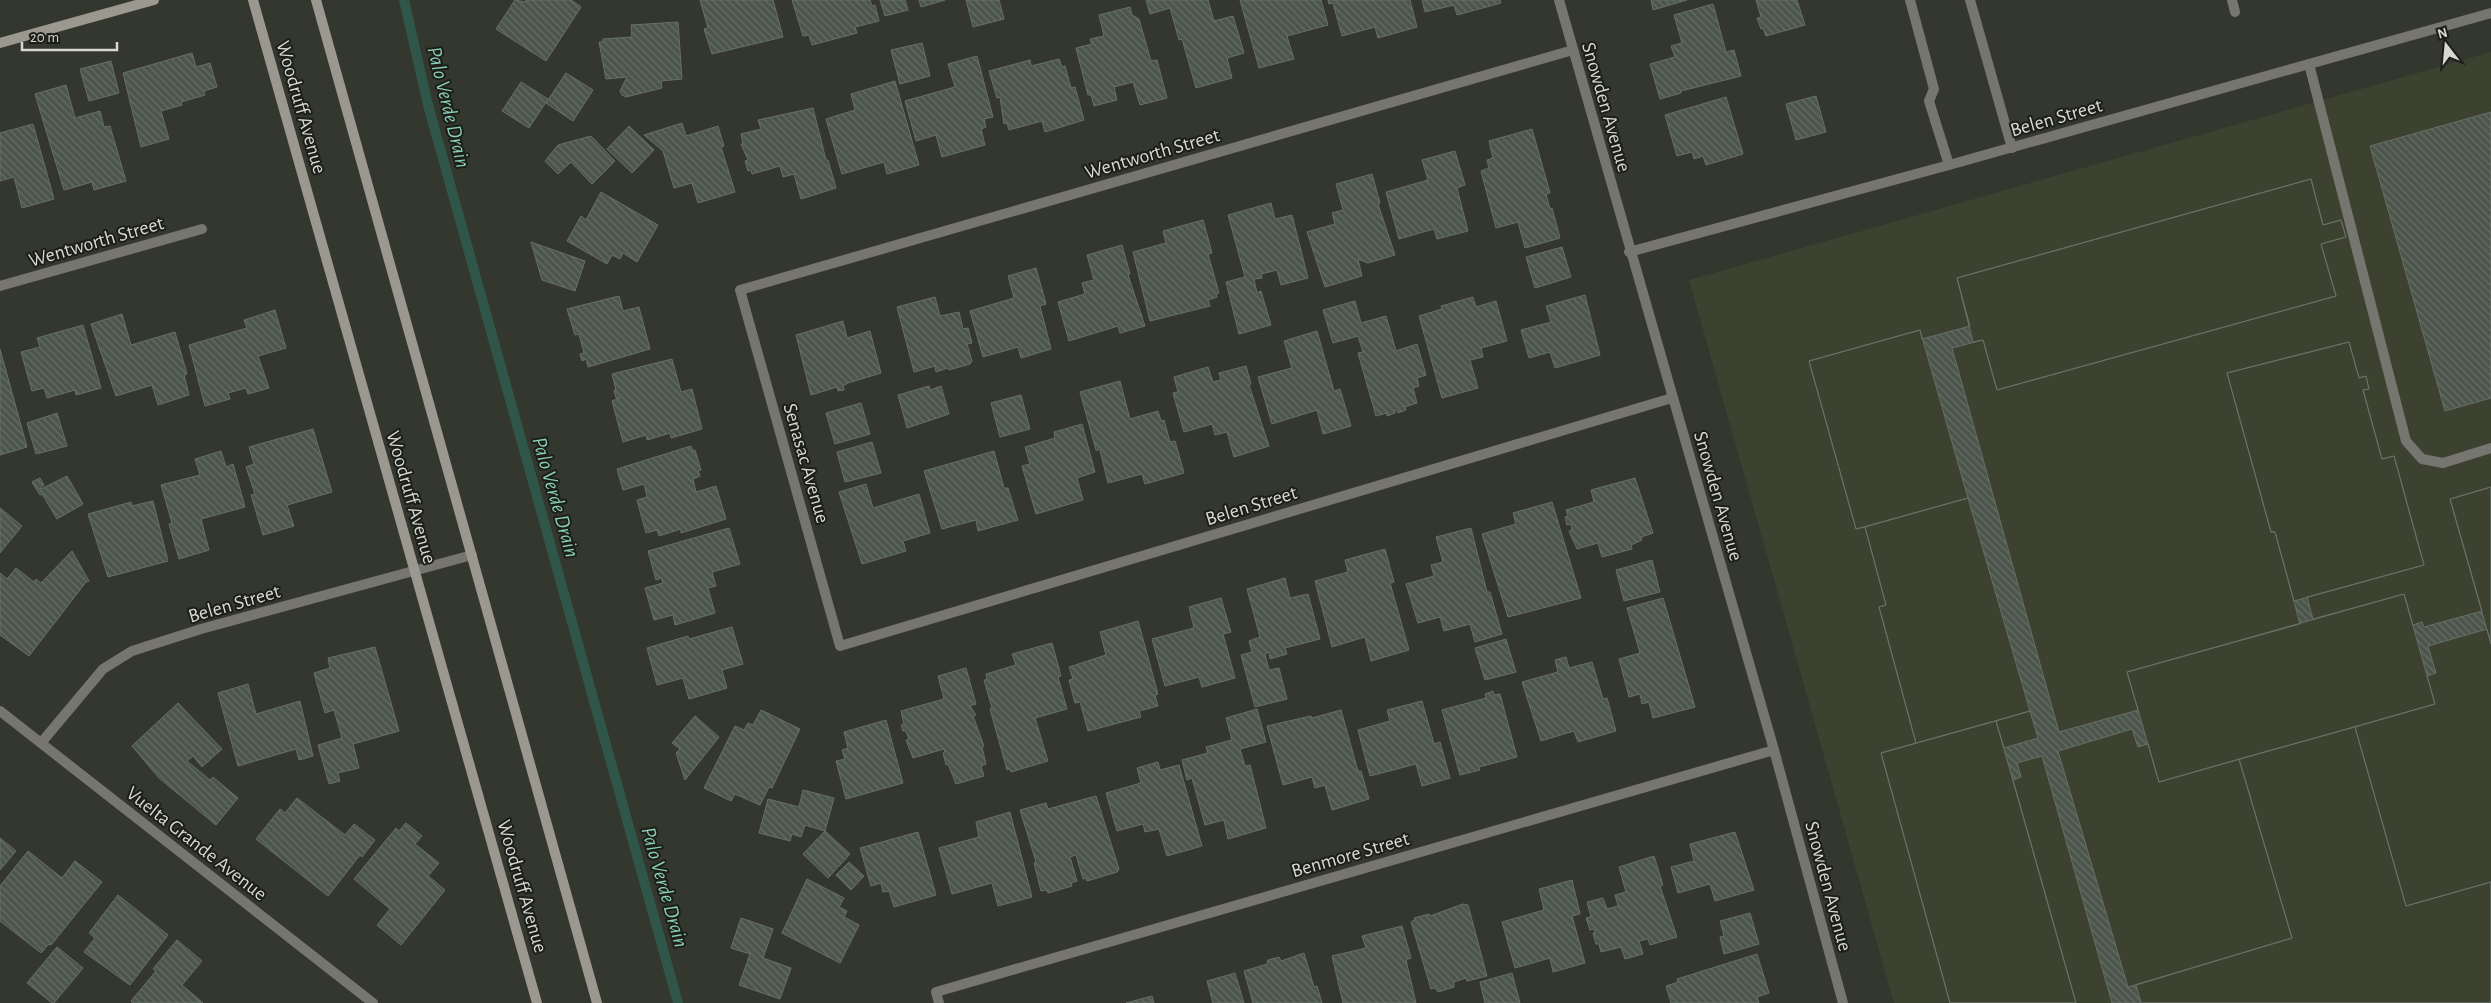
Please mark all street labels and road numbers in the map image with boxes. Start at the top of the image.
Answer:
street label: Woodruff Avenue [273,39,330,176]
street label: Snowden Avenue [1578,40,1634,174]
street label: Belen Street [2008,95,2105,141]
street label: Wentworth Street [1083,125,1223,183]
street label: Wentworth Street [27,213,167,271]
street label: Senasac Avenue [779,401,833,526]
street label: Woodruff Avenue [383,429,440,566]
street label: Snowden Avenue [1690,429,1746,563]
street label: Belen Street [1203,482,1300,529]
street label: Belen Street [186,581,283,627]
street label: Vuelta Grande Avenue [122,783,270,905]
street label: Woodruff Avenue [494,818,551,955]
street label: Snowden Avenue [1801,819,1855,953]
street label: Benmore Street [1289,828,1412,881]

